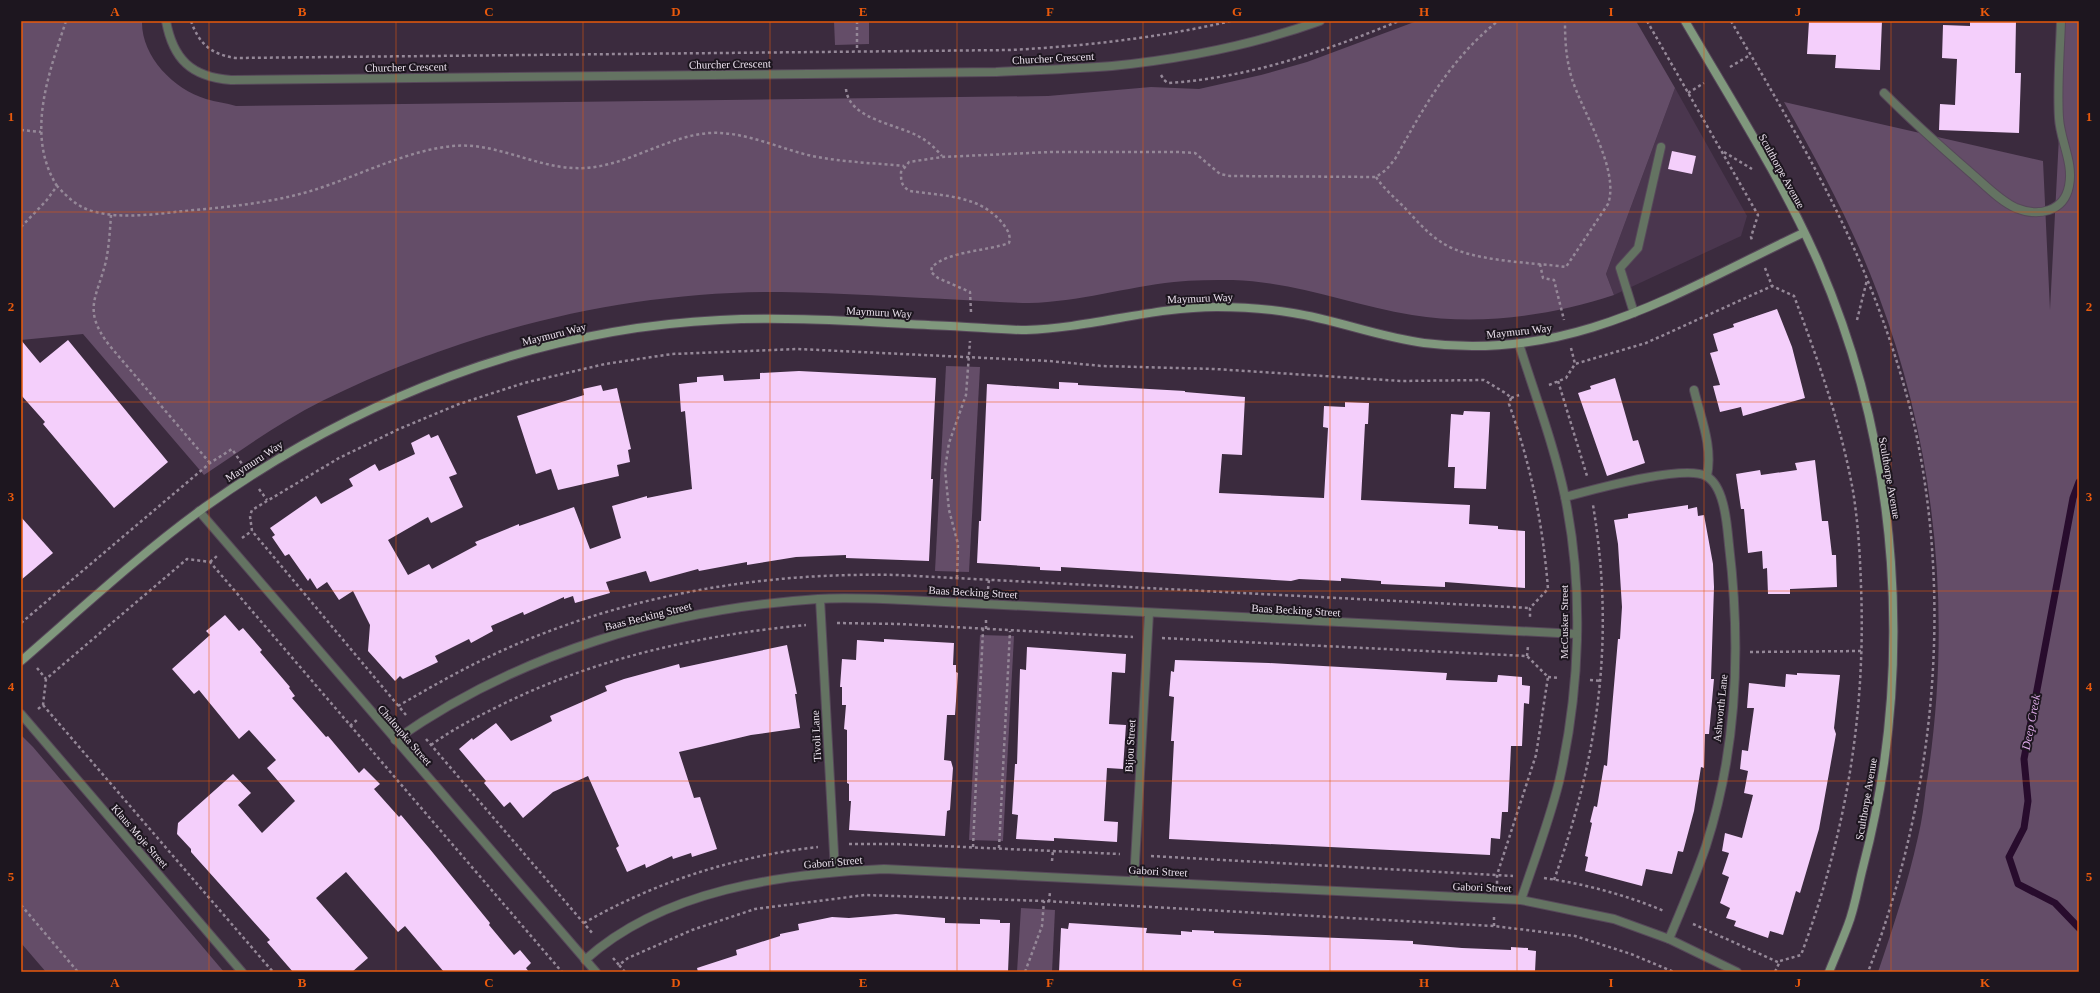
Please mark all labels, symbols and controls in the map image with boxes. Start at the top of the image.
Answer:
text: A [110,4,120,19]
text: B [298,4,307,19]
text: C [484,4,494,19]
text: D [671,4,681,19]
text: E [859,4,867,19]
text: F [1046,4,1054,19]
text: G [1232,4,1242,19]
text: H [1419,4,1429,19]
text: I [1608,4,1614,19]
text: J [1795,4,1802,19]
text: K [1980,4,1991,19]
street label: Churcher Crescent [1012,50,1094,66]
street label: Churcher Crescent [689,57,771,71]
street label: Churcher Crescent [365,60,447,74]
text: 1 [8,109,14,124]
text: 1 [2086,109,2092,124]
street label: Sculthorpe Avenue [1757,132,1807,210]
street label: Maymuru Way [1167,291,1234,305]
text: 2 [8,299,14,314]
text: 2 [2086,299,2092,314]
street label: Maymuru Way [846,304,913,320]
street label: Maymuru Way [521,320,588,348]
street label: Maymuru Way [1486,322,1553,340]
street label: Sculthorpe Avenue [1877,436,1903,520]
street label: Maymuru Way [223,438,285,484]
text: 3 [8,489,15,504]
text: 3 [2086,489,2093,504]
street label: Baas Becking Street [928,584,1018,600]
street label: McCusker Street [1558,585,1570,659]
street label: Baas Becking Street [603,599,693,633]
street label: Baas Becking Street [1251,602,1341,618]
street label: Ashworth Lane [1710,673,1730,743]
text: 4 [8,679,15,694]
text: 4 [2086,679,2093,694]
water label: Deep Creek [2019,692,2043,752]
street label: Chaloupka Street [376,702,434,768]
street label: Tivoli Lane [809,710,823,762]
street label: Bijou Street [1123,719,1137,773]
street label: Sculthorpe Avenue [1853,757,1879,841]
street label: Klaus Moje Street [109,802,171,870]
street label: Gabori Street [803,853,863,871]
street label: Gabori Street [1128,863,1188,879]
text: 5 [8,869,15,884]
text: 5 [2086,869,2093,884]
street label: Gabori Street [1452,880,1512,894]
text: A [110,975,120,990]
text: B [298,975,307,990]
text: C [484,975,494,990]
text: D [671,975,681,990]
text: E [859,975,867,990]
text: F [1046,975,1054,990]
text: G [1232,975,1242,990]
text: H [1419,975,1429,990]
text: I [1608,975,1614,990]
text: J [1795,975,1802,990]
text: K [1980,975,1991,990]

